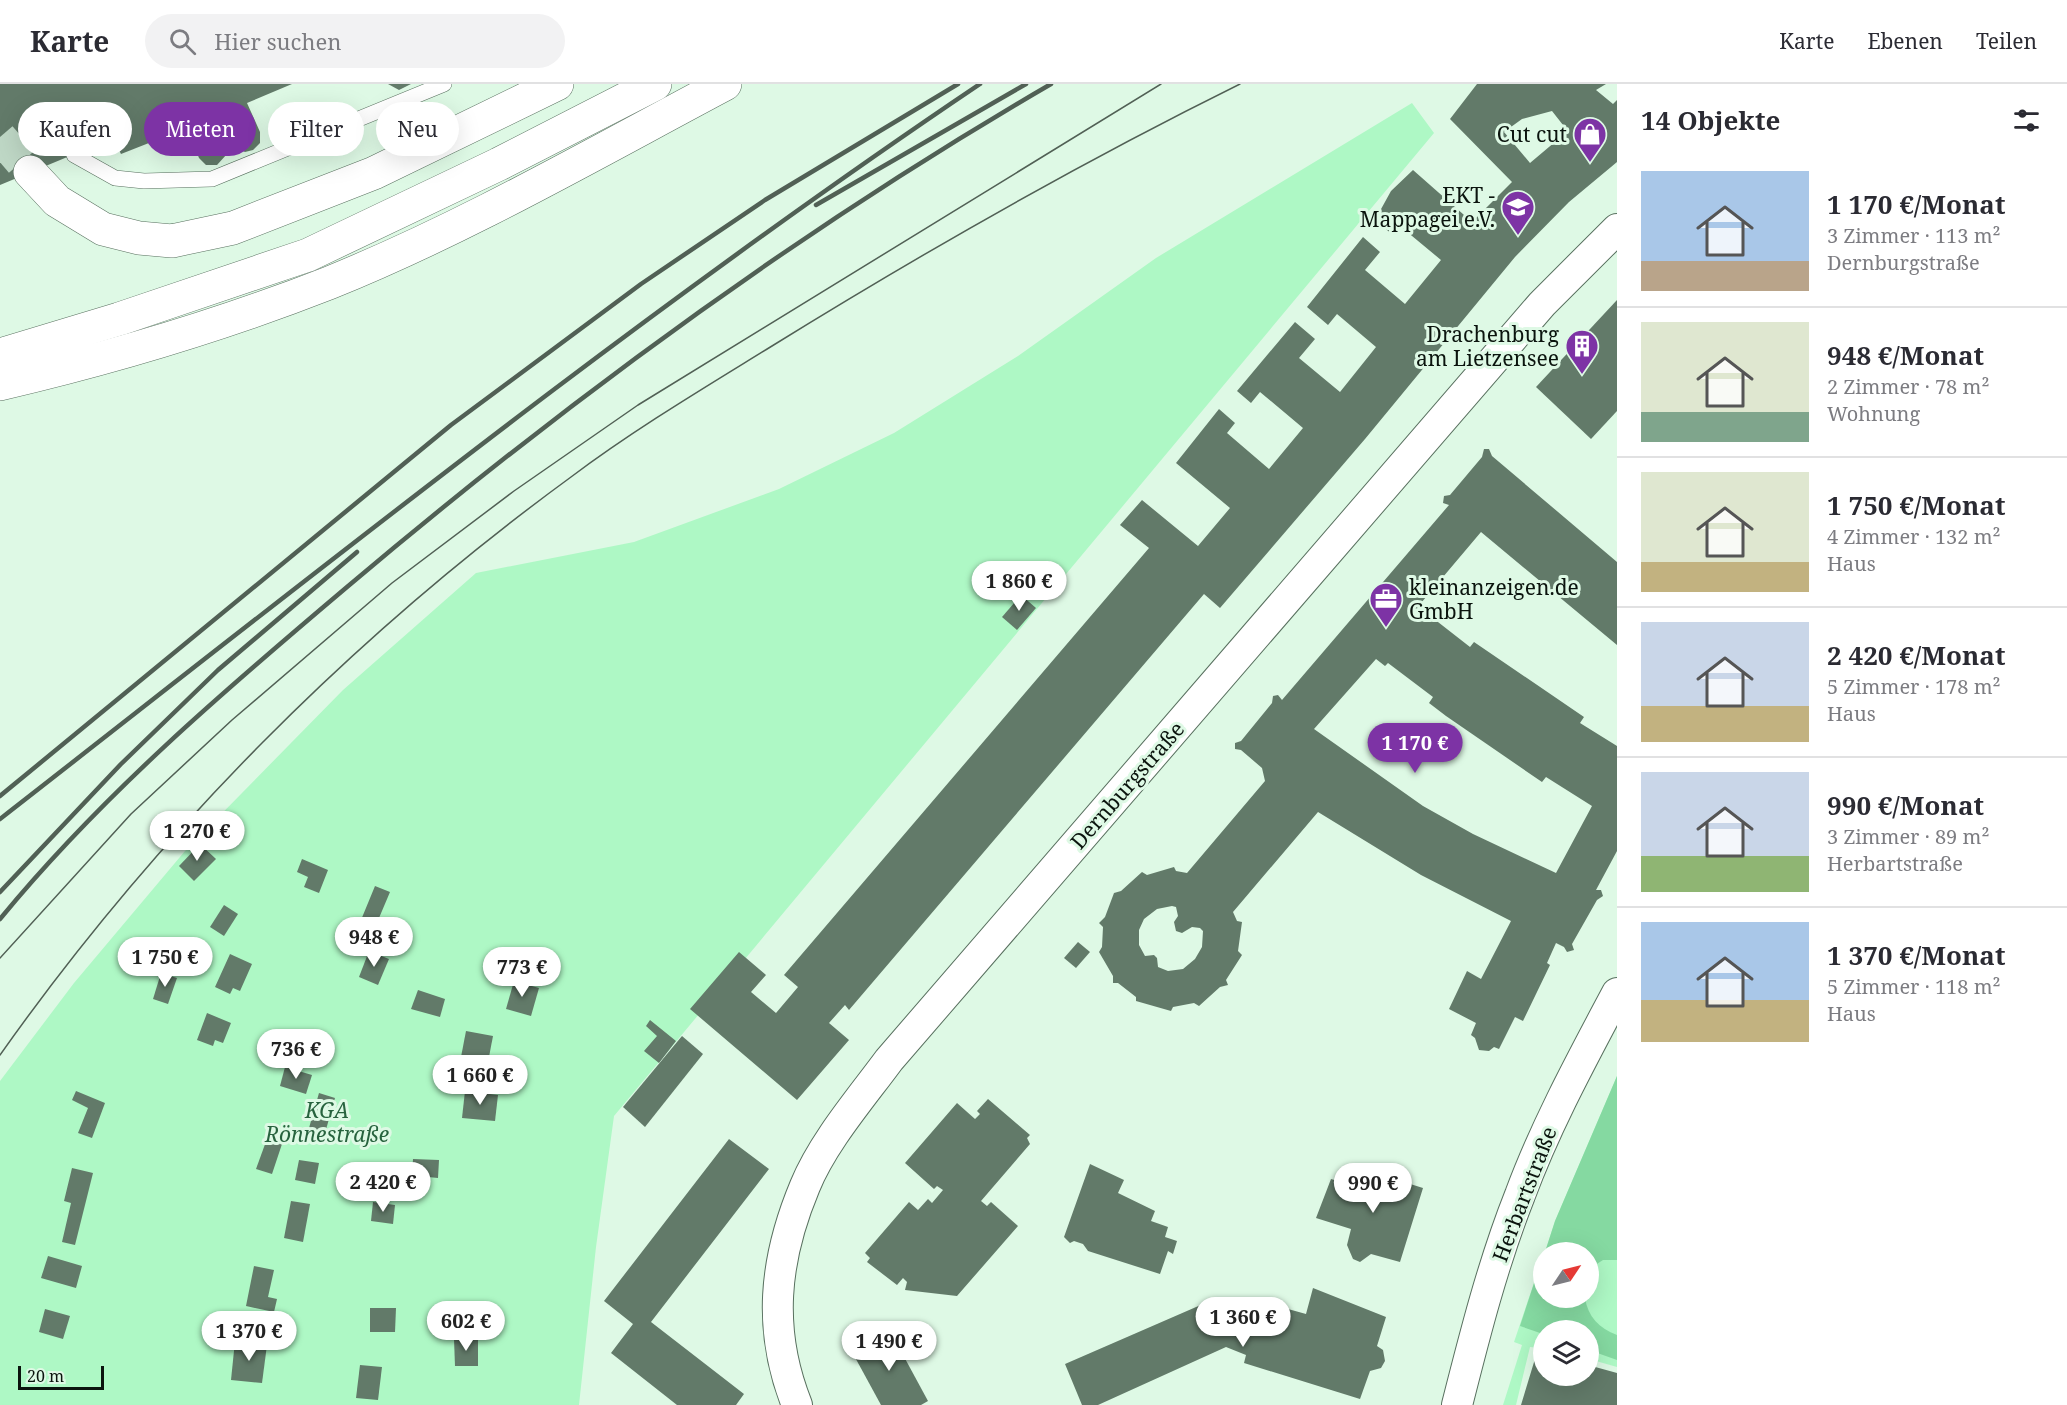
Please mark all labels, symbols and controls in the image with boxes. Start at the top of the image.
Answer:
search box [145,14,565,68]
text: Karte [30,22,109,60]
icon: search [166,25,199,58]
text: Hier suchen [214,26,341,56]
text: Karte [1779,27,1834,55]
text: Ebenen [1867,27,1943,55]
text: Teilen [1976,27,2037,55]
chip: Kaufen [18,102,132,156]
chip: Mieten [144,102,256,156]
chip: Filter [268,102,364,156]
chip: Neu [376,102,459,156]
text: 14 Objekte [1641,102,1780,138]
icon: filters [2010,104,2043,137]
shop icon: Cut cut [1572,116,1608,163]
place label: Cut cut [1497,120,1567,148]
place label: EKT - Mappagei e.V. [1360,181,1495,233]
text: 1 170 €/Monat [1827,186,2006,222]
school or university icon: EKT - Mappagei e.V. [1500,189,1536,236]
icon: home [1689,195,1761,267]
text: 3 Zimmer · 113 m² [1827,222,2001,249]
text: Dernburgstraße [1827,249,1980,276]
place label: Drachenburg am Lietzensee [1416,320,1560,372]
building icon: Drachenburg am Lietzensee [1564,328,1600,375]
text: 948 €/Monat [1827,337,1984,373]
icon: home [1689,346,1761,418]
text: 2 Zimmer · 78 m² [1827,373,1989,400]
text: Wohnung [1827,400,1920,427]
text: 1 750 €/Monat [1827,487,2006,523]
icon: home [1689,496,1761,568]
text: 4 Zimmer · 132 m² [1827,523,2001,550]
text: Haus [1827,550,1876,577]
pin: 1 860 € [964,561,1074,612]
text: 1 860 € [986,567,1052,594]
place label: kleinanzeigen.de GmbH [1409,573,1579,625]
office icon: kleinanzeigen.de GmbH [1368,581,1404,628]
text: 2 420 €/Monat [1827,637,2006,673]
icon: home [1689,646,1761,718]
text: 5 Zimmer · 178 m² [1827,673,2001,700]
text: Haus [1827,700,1876,727]
street label: Dernburgstraße [1064,715,1190,855]
pin: 1 170 € [1360,723,1470,774]
text: 1 170 € [1382,729,1448,756]
text: 990 €/Monat [1827,787,1984,823]
icon: home [1689,796,1761,868]
pin: 1 270 € [142,811,252,862]
text: 1 270 € [164,817,230,844]
text: 3 Zimmer · 89 m² [1827,823,1989,850]
text: Herbartstraße [1827,850,1963,877]
pin: 948 € [332,917,416,968]
text: 948 € [349,923,399,950]
pin: 1 750 € [110,937,220,988]
text: 1 370 €/Monat [1827,937,2006,973]
text: 1 750 € [132,943,198,970]
icon: home [1689,946,1761,1018]
pin: 773 € [480,947,564,998]
text: 773 € [497,953,547,980]
text: 5 Zimmer · 118 m² [1827,973,2001,1000]
text: Haus [1827,1000,1876,1027]
pin: 736 € [254,1029,338,1080]
text: 736 € [271,1035,321,1062]
pin: 1 660 € [425,1055,535,1106]
text: 1 660 € [447,1061,513,1088]
park label: KGA Rönnestraße [264,1096,389,1148]
street label: Herbartstraße [1485,1122,1563,1266]
pin: 2 420 € [328,1162,438,1213]
pin: 990 € [1331,1163,1415,1214]
text: 2 420 € [350,1168,416,1195]
text: 990 € [1348,1169,1398,1196]
north arrow [1533,1242,1599,1308]
map controls [1533,1242,1599,1386]
pin: 1 360 € [1188,1297,1298,1348]
pin: 602 € [424,1301,508,1352]
text: 1 360 € [1210,1303,1276,1330]
text: 602 € [441,1307,491,1334]
pin: 1 370 € [194,1311,304,1362]
text: 1 370 € [216,1317,282,1344]
button: layers [1533,1320,1599,1386]
pin: 1 490 € [834,1321,944,1372]
text: 1 490 € [856,1327,922,1354]
scale bar [18,1363,104,1390]
text: 20 m [27,1365,64,1387]

